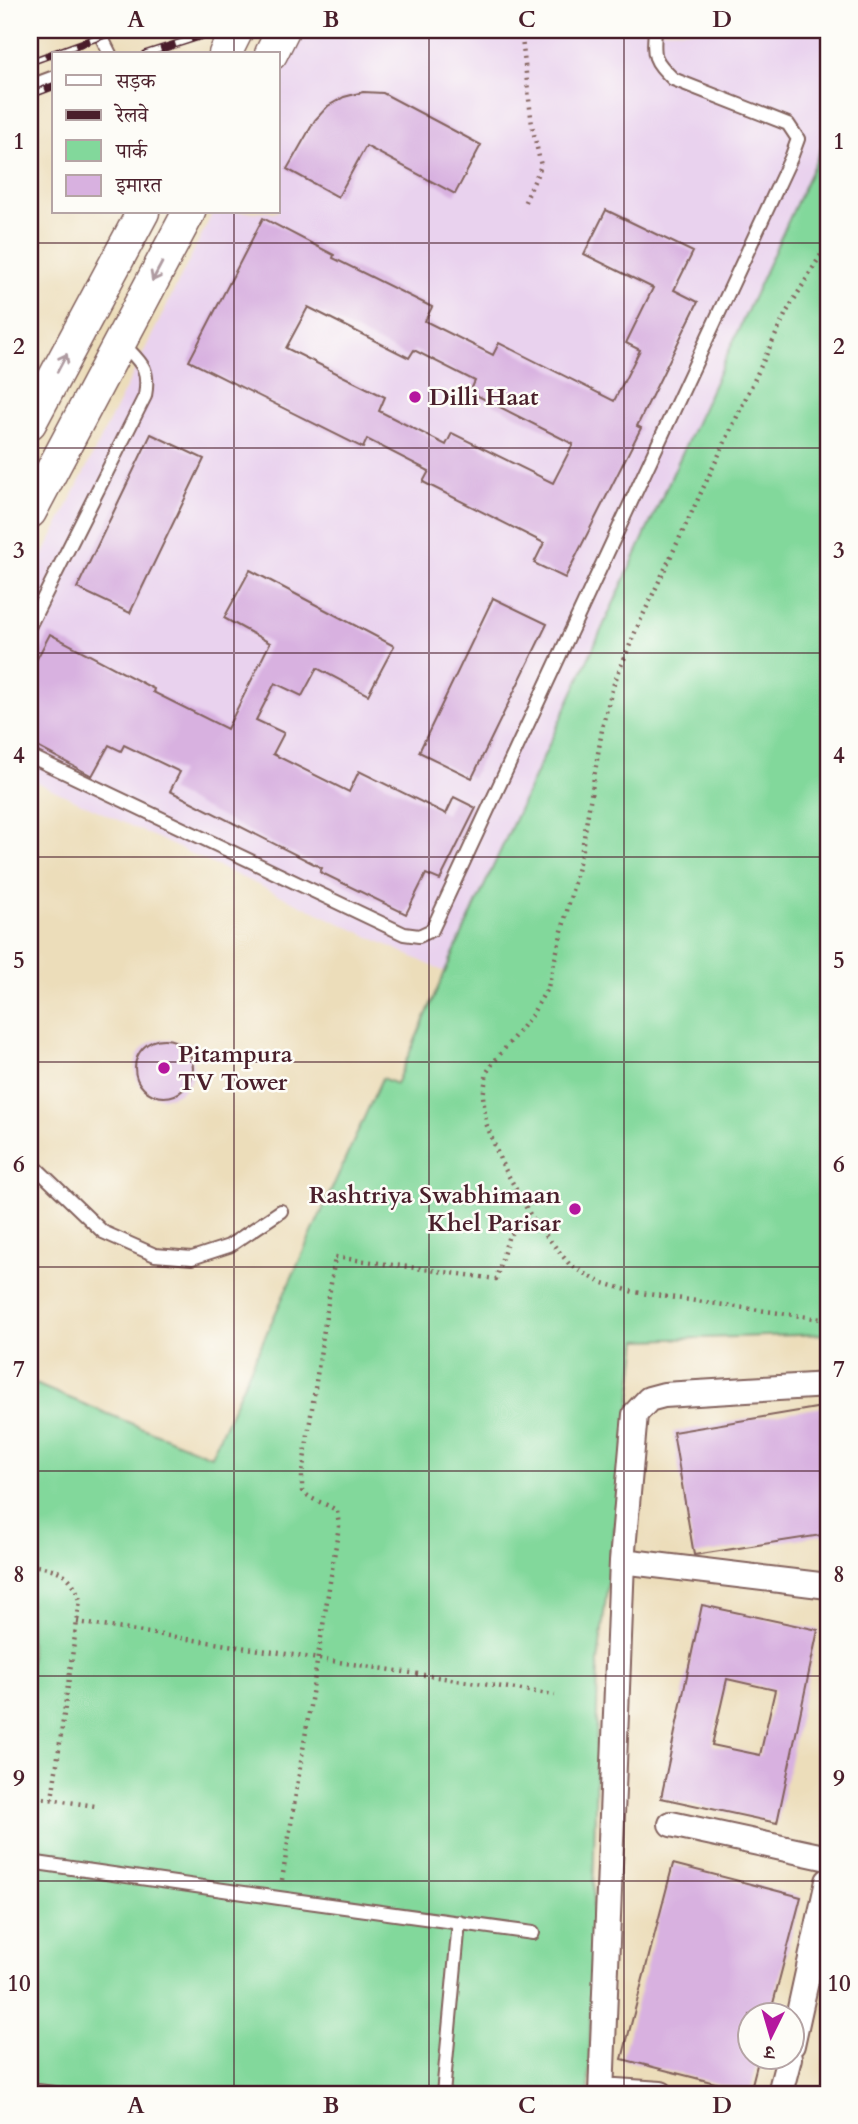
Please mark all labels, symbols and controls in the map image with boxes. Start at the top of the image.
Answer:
text: A [127,4,145,35]
text: B [323,4,339,35]
text: C [518,4,536,35]
text: D [712,4,732,35]
legend [52,52,280,214]
text: सड़क [115,67,156,96]
text: रेलवे [113,101,150,130]
text: 1 [13,126,25,157]
text: 1 [833,126,845,157]
text: पार्क [115,137,148,166]
text: इमारत [115,171,163,200]
one-way arrow [150,261,163,282]
text: 2 [13,331,25,362]
text: 2 [833,331,845,362]
one-way arrow [55,353,69,373]
place label: Dilli Haat [429,381,539,414]
marker: Dilli Haat [407,389,423,405]
text: 3 [13,535,25,566]
text: 3 [833,535,845,566]
text: 4 [13,740,25,771]
text: 4 [833,740,845,771]
text: 5 [13,945,25,976]
text: 5 [833,945,845,976]
place label: Pitampura TV Tower [178,1038,293,1099]
marker: Pitampura TV Tower [156,1060,172,1076]
text: 6 [13,1149,25,1180]
text: 6 [833,1149,845,1180]
place label: Rashtriya Swabhimaan Khel Parisar [309,1179,562,1240]
marker: Rashtriya Swabhimaan Khel Parisar [567,1201,583,1217]
text: 7 [13,1354,25,1385]
text: 7 [833,1354,845,1385]
text: 8 [13,1559,25,1590]
text: 8 [833,1559,845,1590]
text: 9 [13,1763,25,1794]
text: 9 [833,1763,845,1794]
text: 10 [7,1968,31,1999]
text: 10 [827,1968,851,1999]
north arrow [736,2002,806,2072]
text: उ [762,2038,778,2065]
text: A [127,2090,145,2121]
text: B [323,2090,339,2121]
text: C [518,2090,536,2121]
text: D [712,2090,732,2121]

